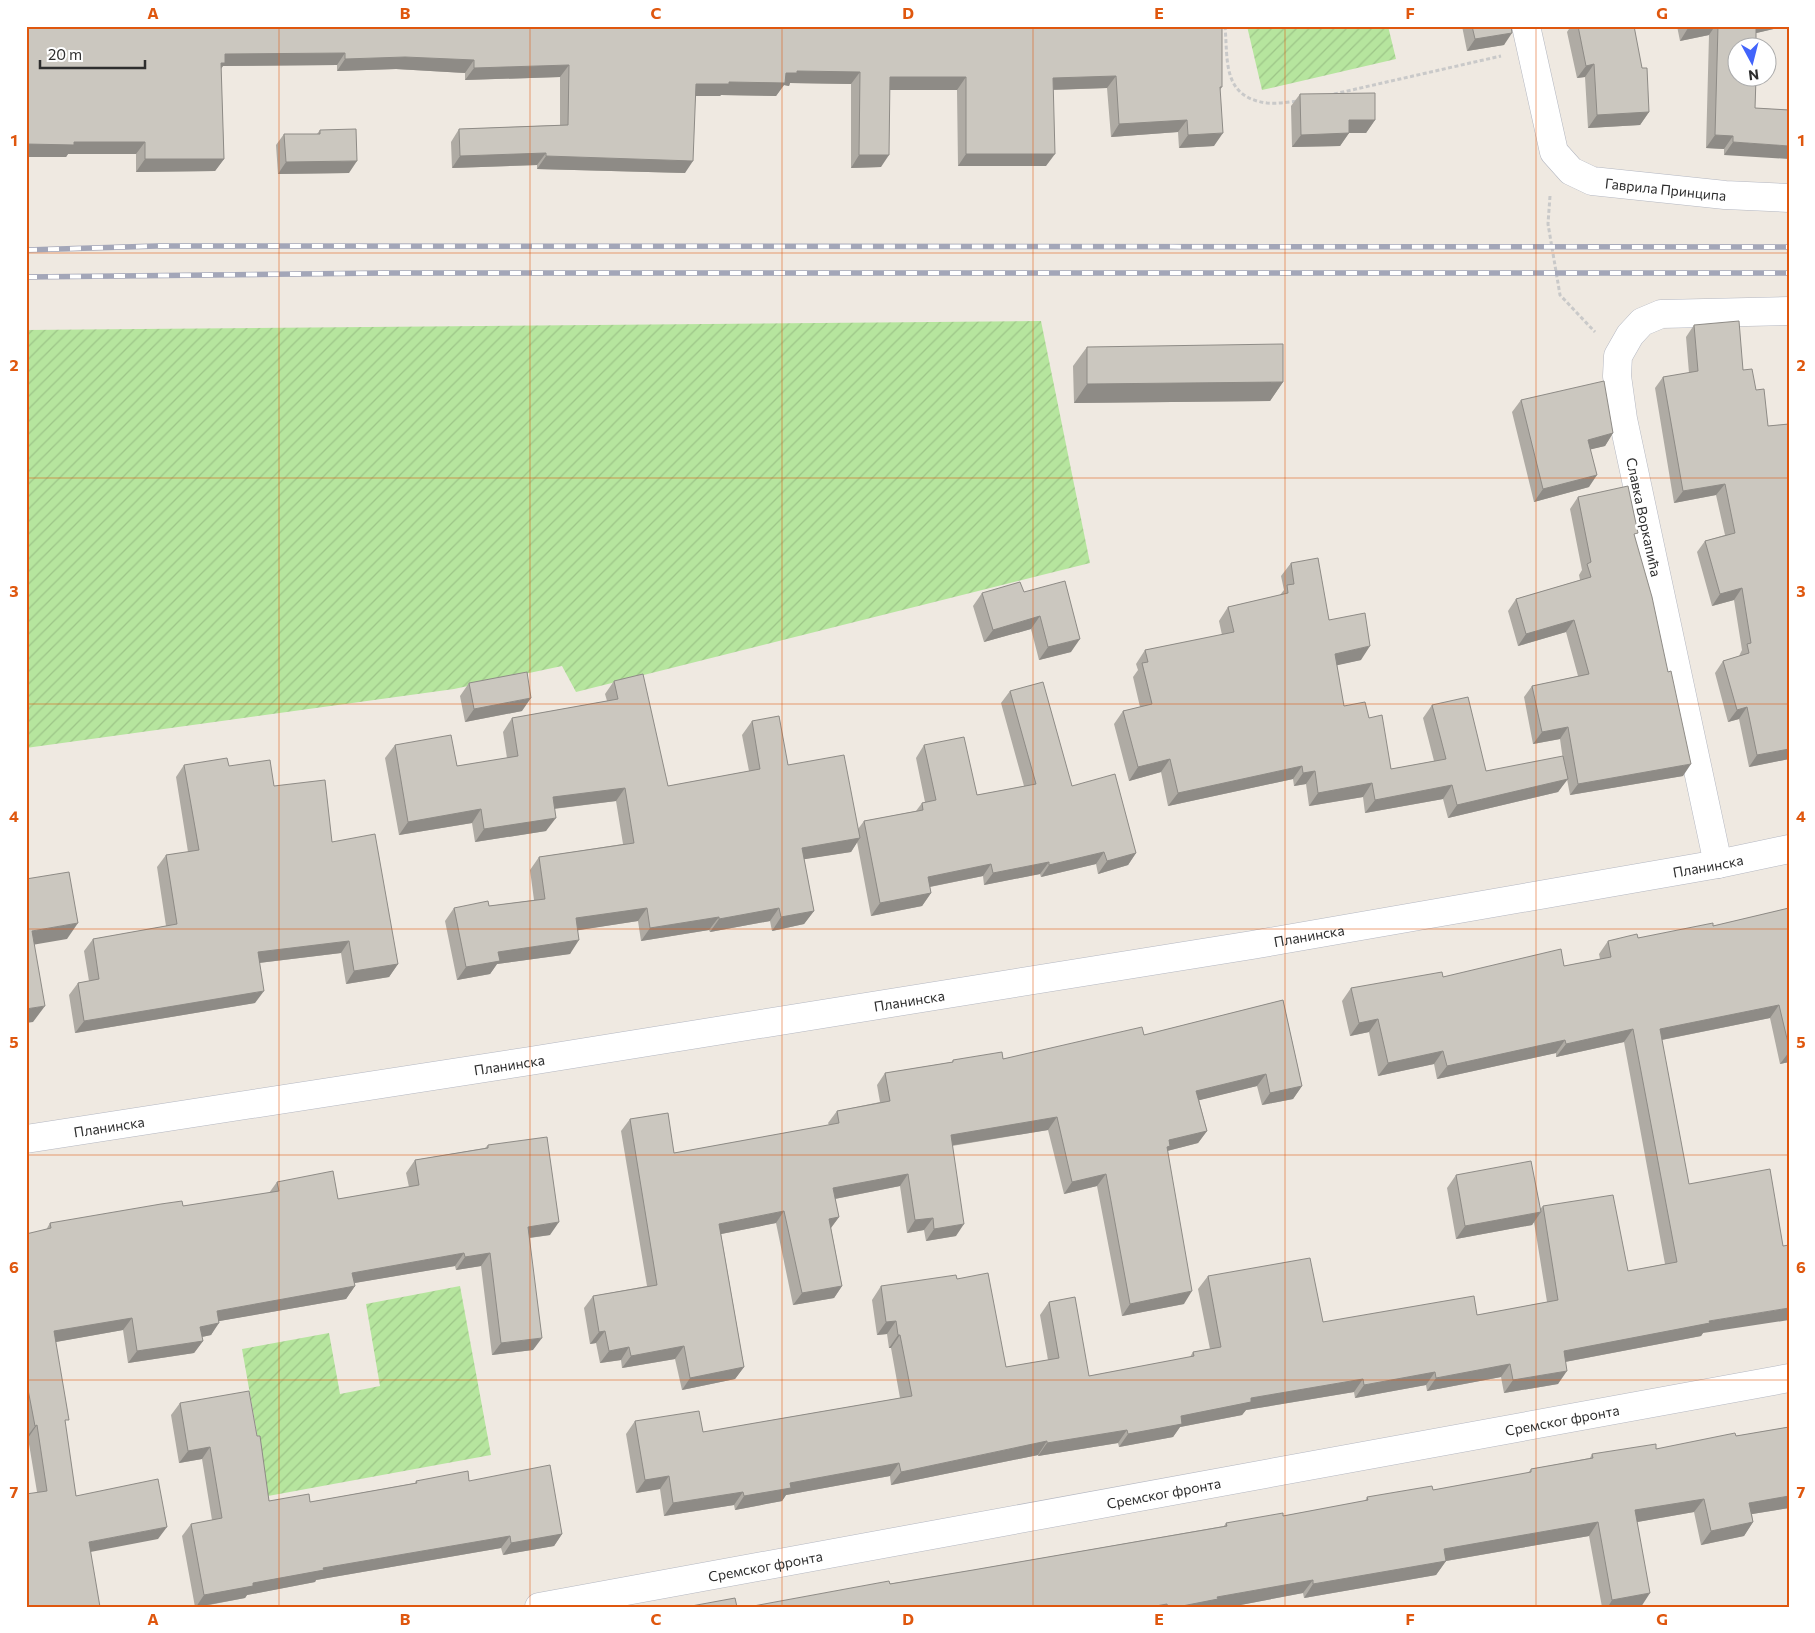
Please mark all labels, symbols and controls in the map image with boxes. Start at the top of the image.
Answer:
text: A [147,3,159,22]
text: B [400,3,411,22]
text: C [651,3,662,22]
text: D [902,3,914,22]
text: E [1154,3,1164,22]
text: F [1405,3,1415,22]
text: G [1656,3,1668,22]
scale bar [40,38,145,70]
north arrow [1728,38,1778,88]
text: 20 m [48,45,82,63]
text: N [1747,66,1760,84]
text: 1 [10,130,18,149]
text: 1 [1797,130,1805,149]
street label: Гаврила Принципа [1604,174,1727,204]
text: 2 [9,355,19,374]
text: 2 [1796,355,1806,374]
street label: Славка Воркапића [1623,456,1665,578]
text: 3 [9,581,19,600]
text: 3 [1796,581,1806,600]
text: 4 [9,806,19,825]
text: 4 [1796,806,1806,825]
street label: Планинска [1671,850,1745,880]
street label: Планинска [1272,921,1346,950]
street label: Планинска [872,986,946,1014]
text: 5 [9,1032,19,1051]
text: 5 [1796,1032,1806,1051]
street label: Планинска [473,1050,546,1078]
street label: Планинска [72,1112,146,1140]
text: 6 [9,1257,19,1276]
text: 6 [1796,1257,1806,1276]
street label: Сремског фронта [1503,1401,1620,1438]
street label: Сремског фронта [1105,1474,1222,1511]
text: 7 [10,1482,19,1501]
text: 7 [1797,1482,1806,1501]
street label: Сремског фронта [707,1547,824,1584]
text: A [147,1609,159,1628]
text: B [400,1609,411,1628]
text: C [651,1609,662,1628]
text: D [902,1609,914,1628]
text: E [1154,1609,1164,1628]
text: F [1405,1609,1415,1628]
text: G [1656,1609,1668,1628]

